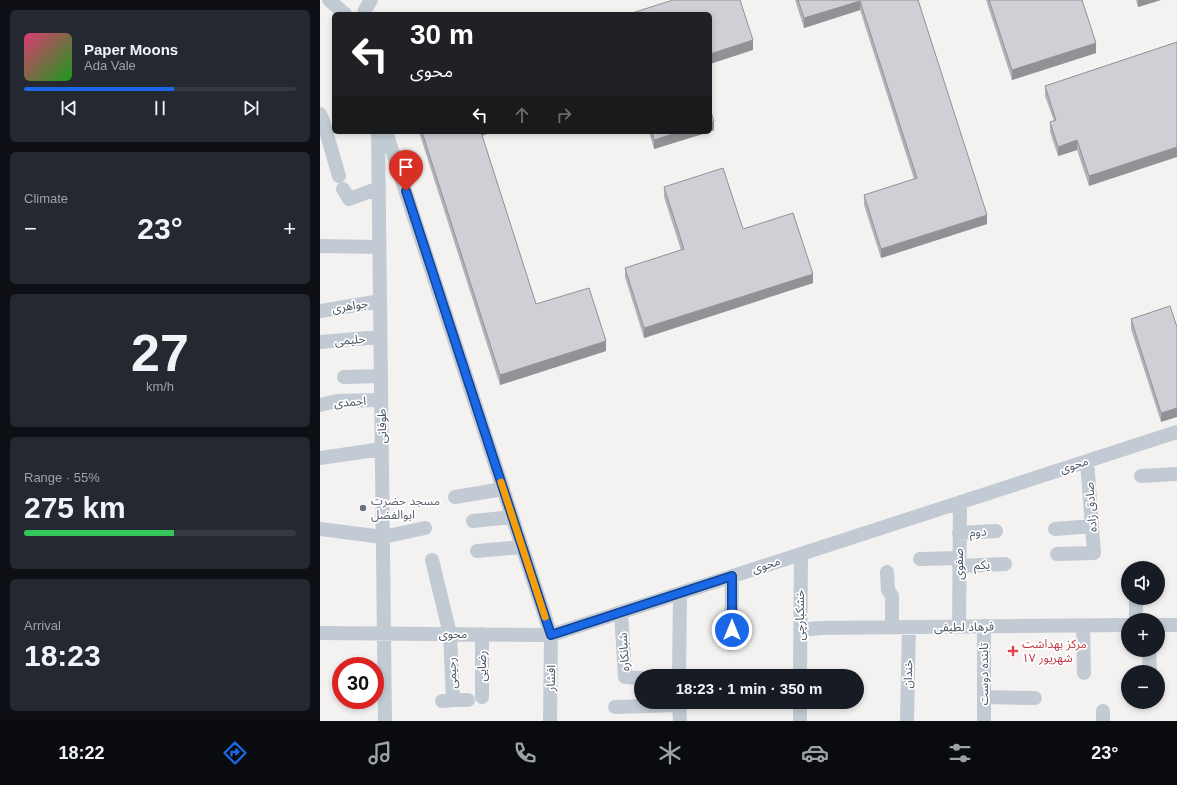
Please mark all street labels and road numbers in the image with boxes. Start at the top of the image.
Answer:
street label: جواهری [331,296,369,316]
street label: حلیمی [334,332,366,348]
street label: احمدی [333,394,367,410]
street label: طوفانی [375,409,389,443]
street label: محوی [1058,454,1090,476]
street label: صادق زاده [1082,481,1100,533]
street label: دوم [969,525,987,541]
street label: صفوی [952,548,966,580]
street label: محوی [750,554,782,576]
street label: یکم [974,558,991,574]
street label: خشکبارچی [793,590,808,640]
street label: فرهاد لطیفی [934,619,994,635]
street label: محوی [439,627,467,641]
street label: شبانکاره [616,632,632,672]
street label: تابنده دوست [977,642,991,705]
street label: رضایی [475,651,489,681]
street label: رحیمی [444,657,460,689]
street label: خندان [901,660,915,688]
street label: افشار [544,665,558,692]

